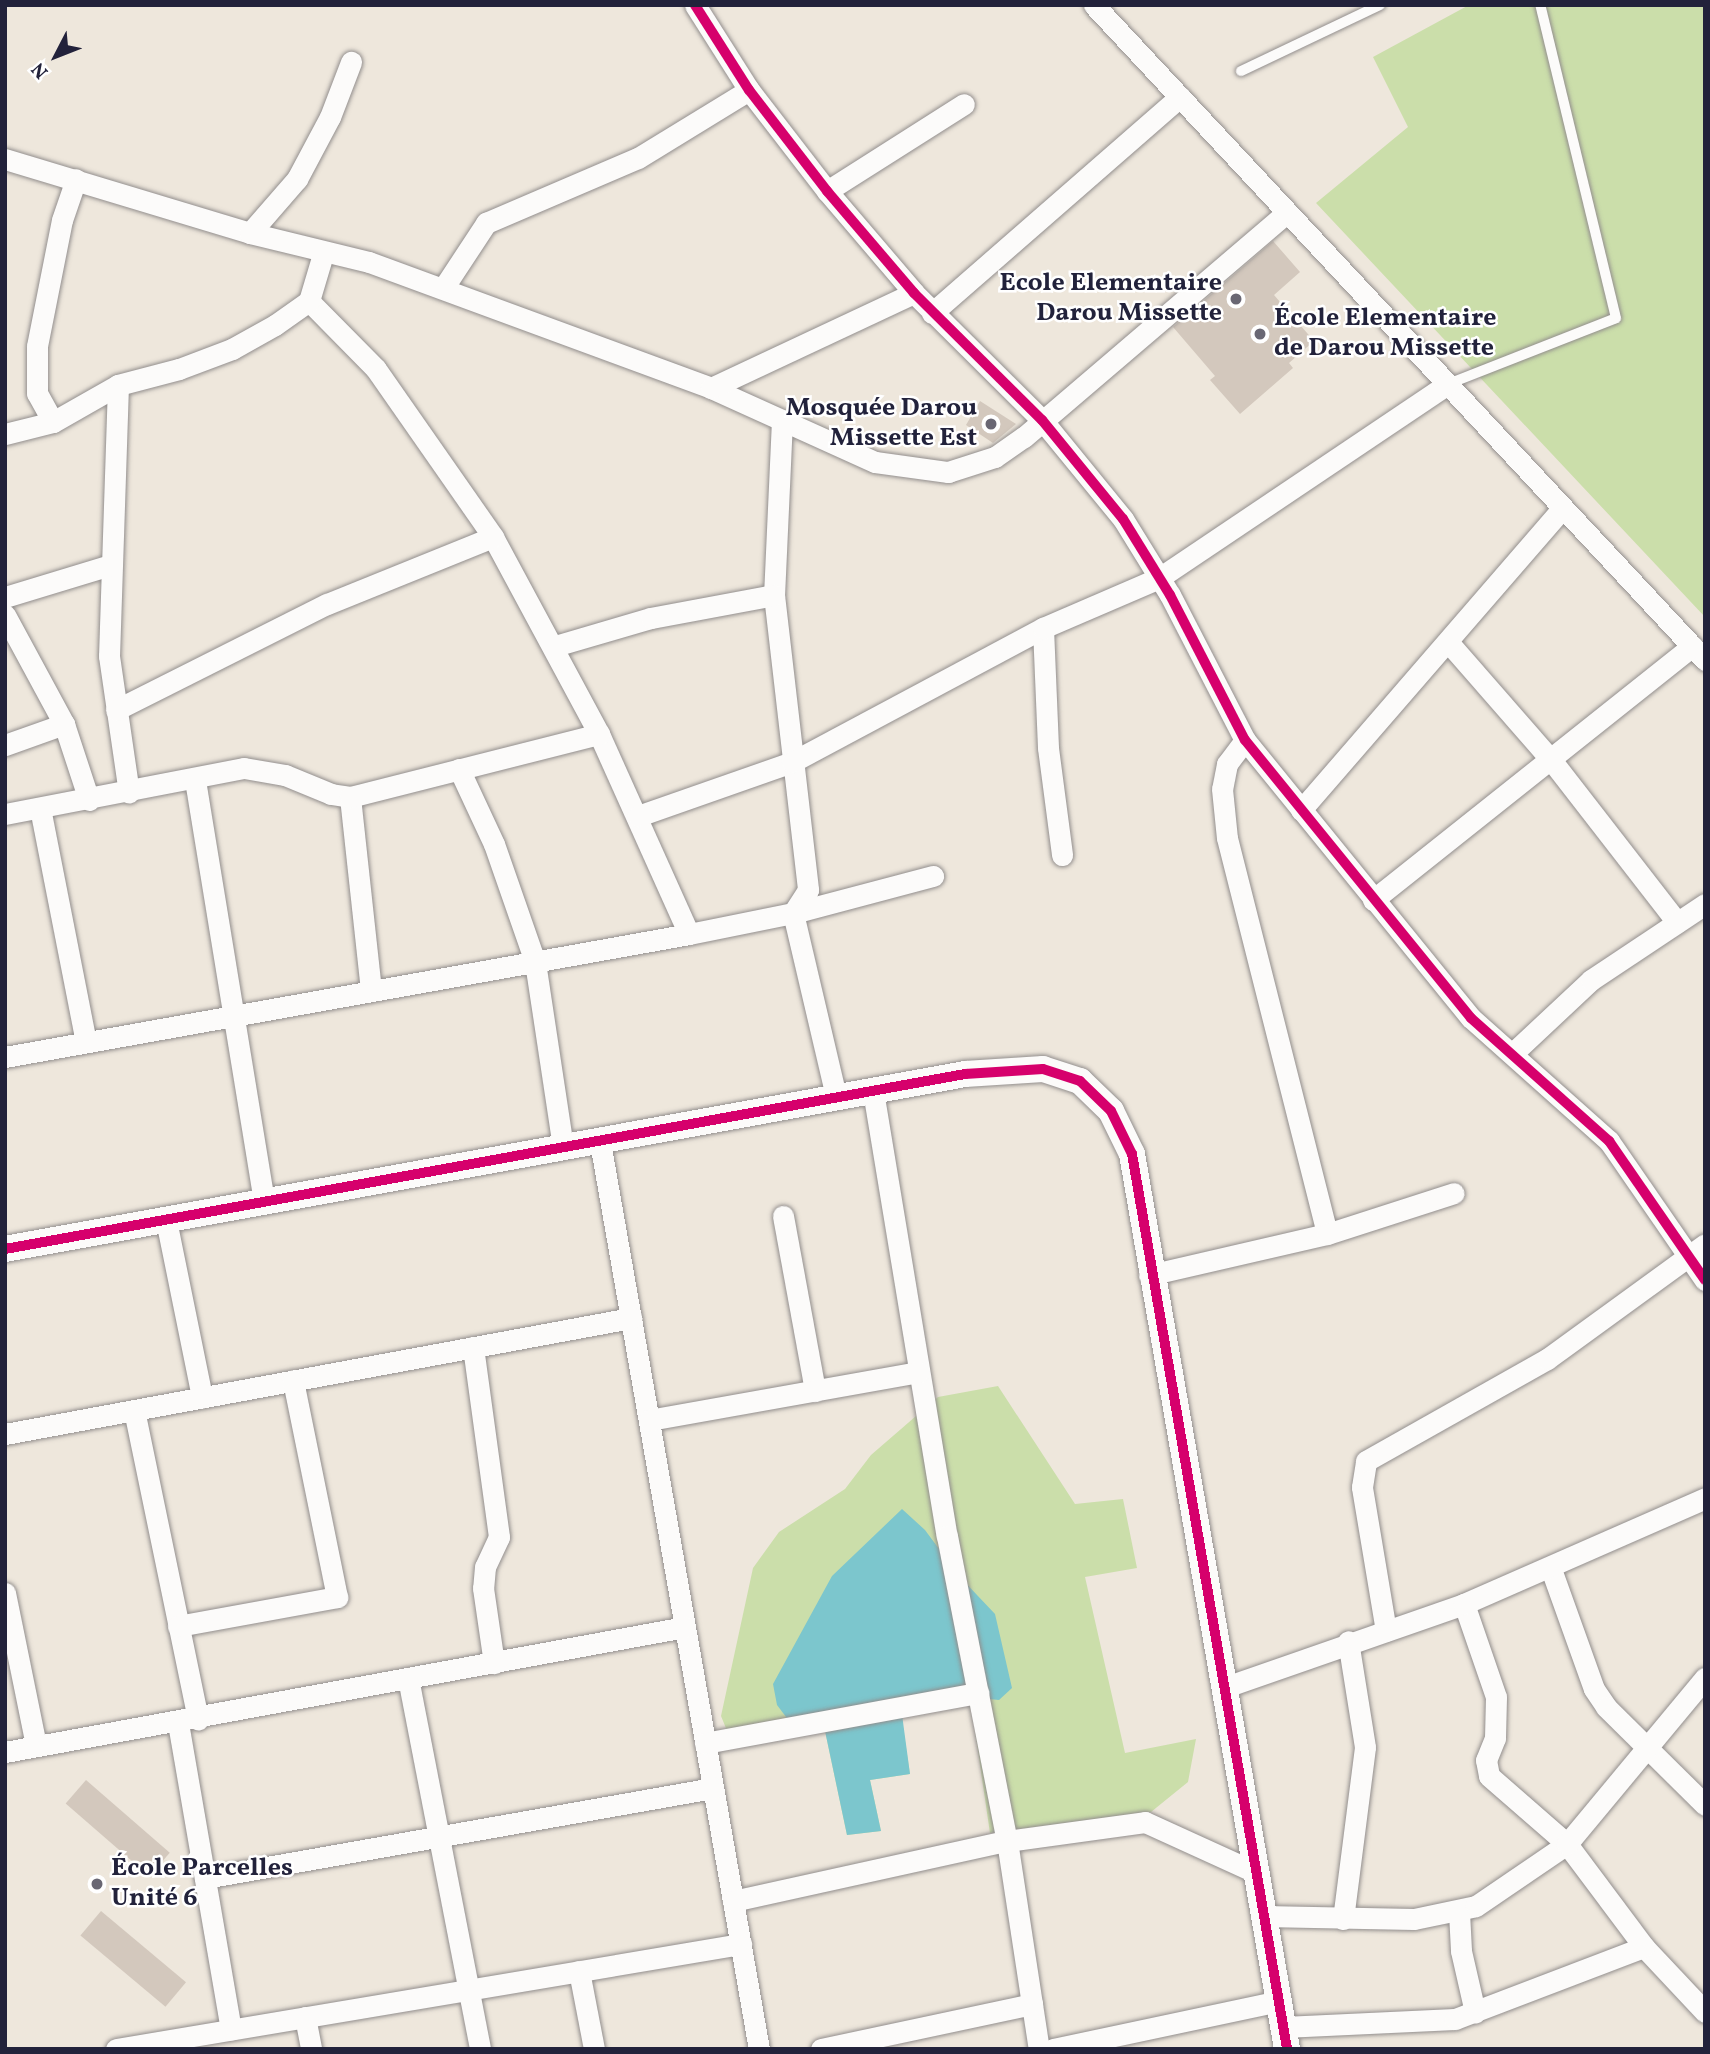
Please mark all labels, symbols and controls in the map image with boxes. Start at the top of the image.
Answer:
north arrow [21,21,91,91]
text: N [26,56,55,84]
place label: Ecole Elementaire Darou Missette [999,268,1222,330]
marker: Ecole Elementaire Darou Missette [1228,291,1244,307]
place label: École Elementaire de Darou Missette [1274,303,1497,364]
marker: École Elementaire de Darou Missette [1252,326,1268,342]
place label: Mosquée Darou Missette Est [786,393,977,454]
marker: Mosquée Darou Missette Est [983,416,999,432]
place label: École Parcelles Unité 6 [111,1853,293,1914]
marker: École Parcelles Unité 6 [89,1876,105,1892]

